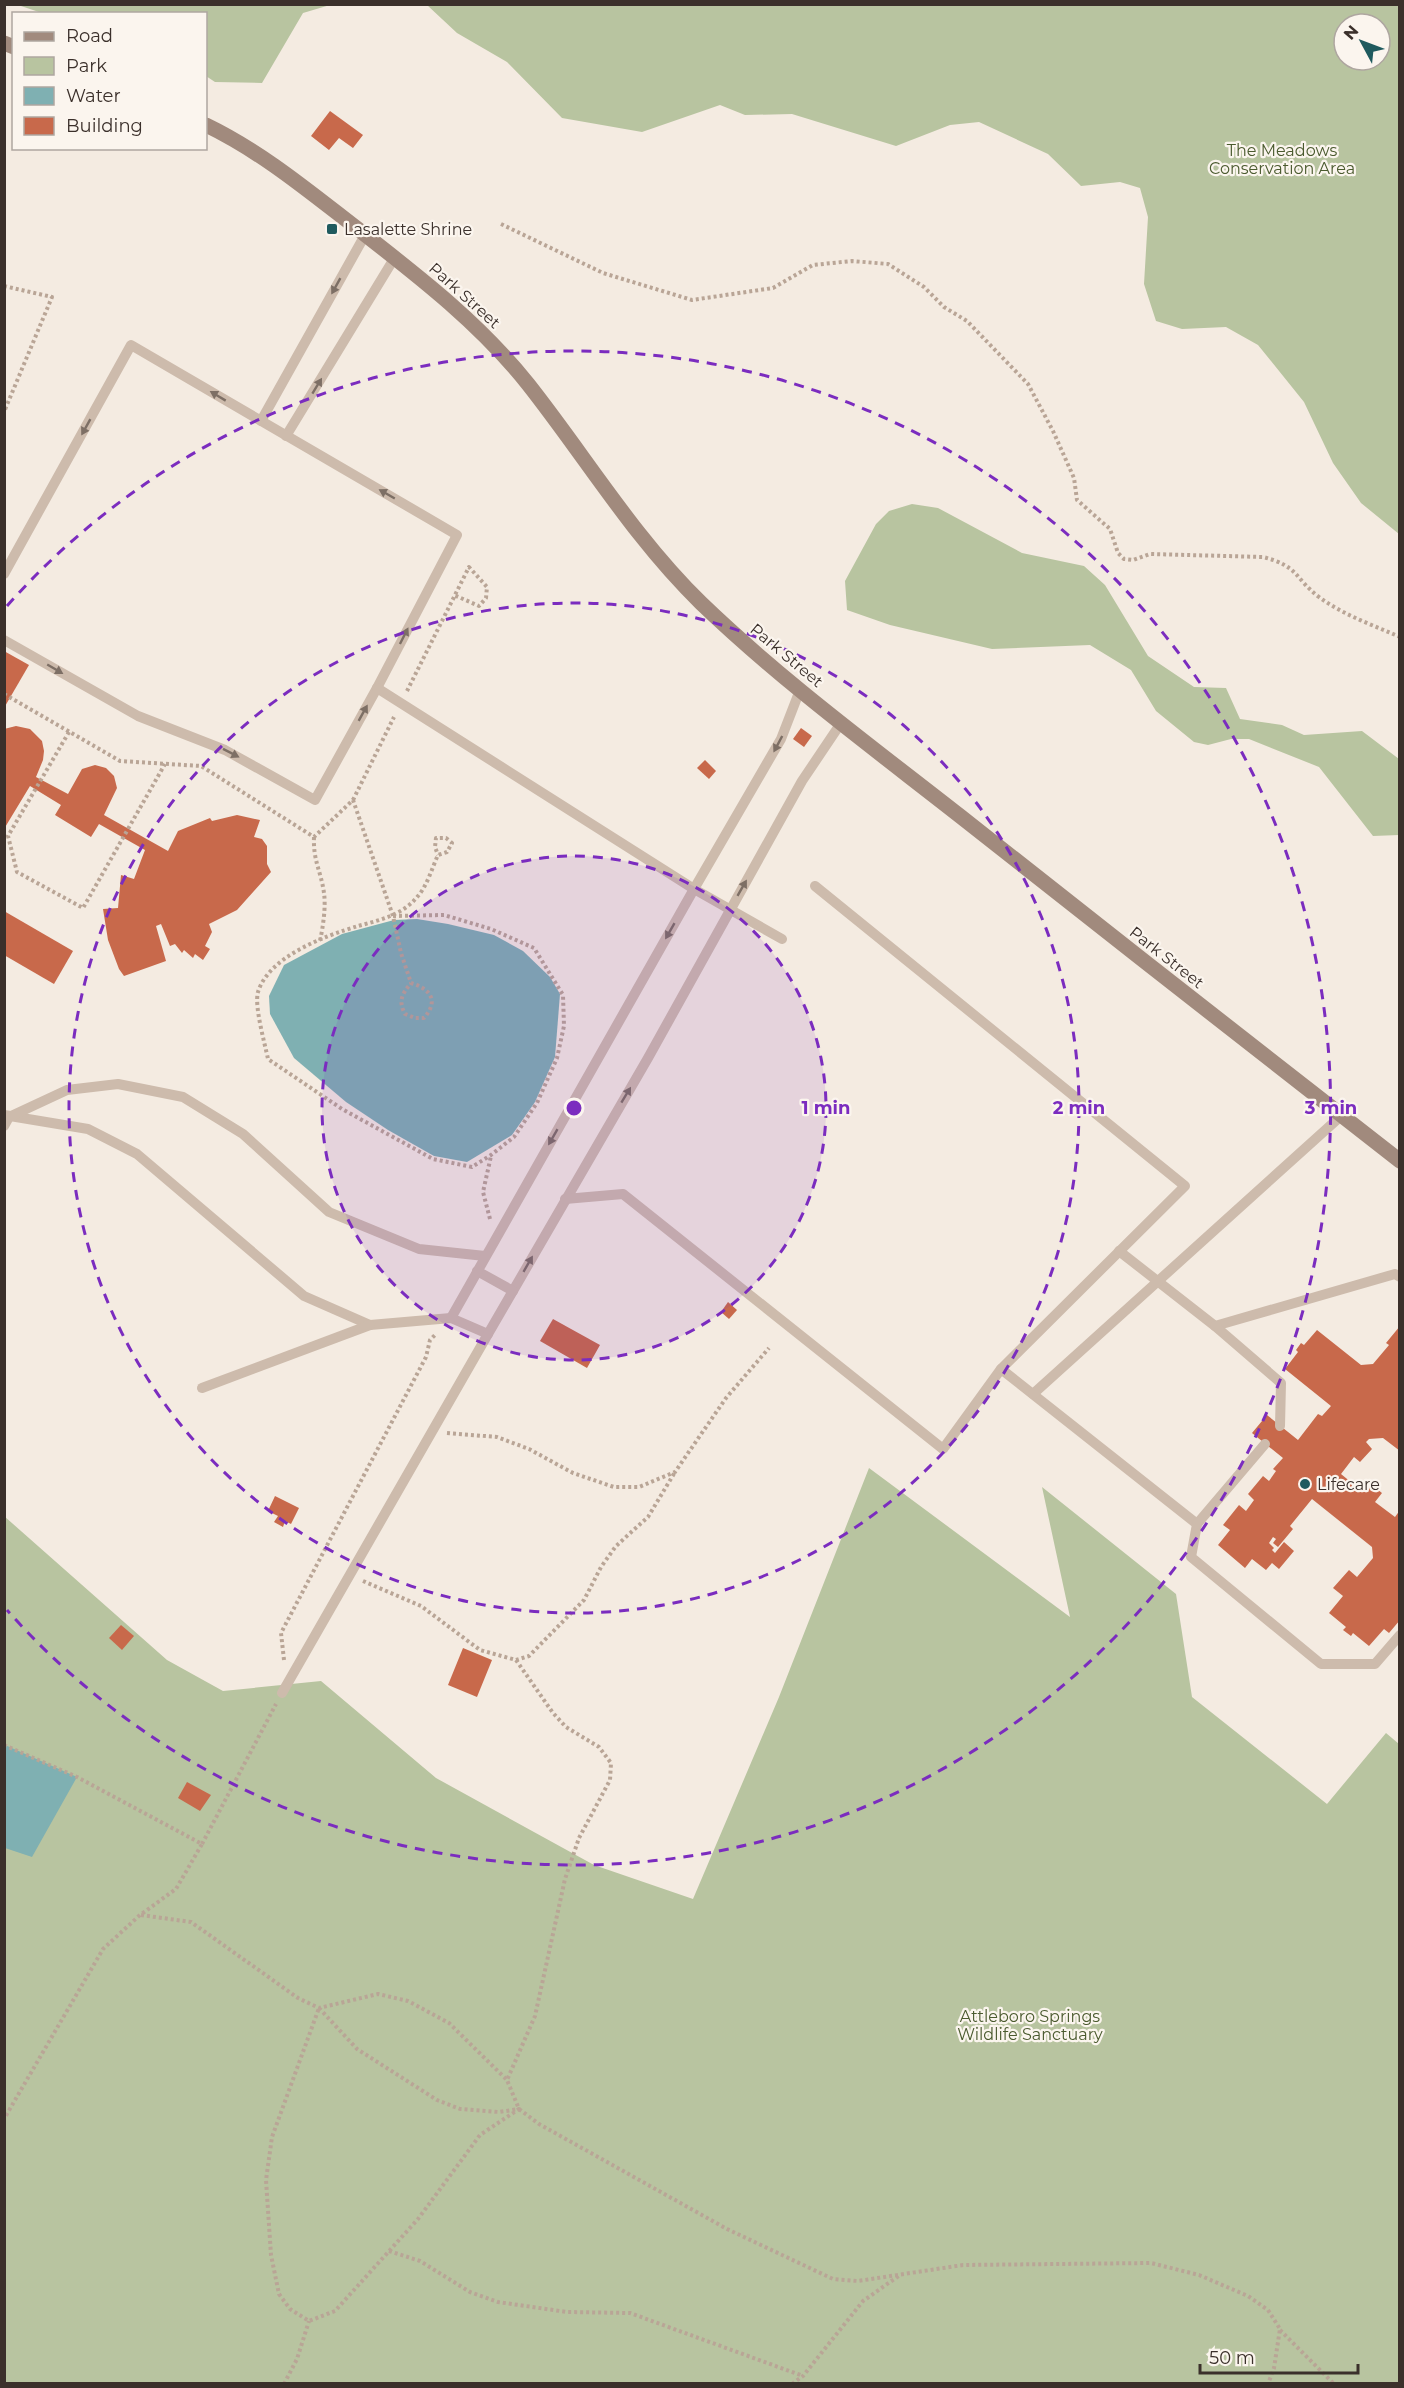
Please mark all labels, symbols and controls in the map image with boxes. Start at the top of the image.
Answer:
legend [12,12,207,150]
north arrow [1332,12,1392,72]
text: N [1340,21,1362,44]
text: Road [66,25,113,47]
text: Park [66,55,107,77]
text: Water [66,85,121,107]
text: Building [66,115,143,137]
park label: The Meadows Conservation Area [1209,141,1355,178]
place label: Lasalette Shrine [344,220,472,239]
marker: Lasalette Shrine [325,222,339,236]
street label: Park Street [425,258,505,333]
one-way arrow [331,278,341,295]
one-way arrow [311,378,322,394]
one-way arrow [210,390,226,401]
one-way arrow [81,419,91,436]
one-way arrow [378,489,395,499]
street label: Park Street [746,619,827,692]
one-way arrow [399,627,409,644]
one-way arrow [47,664,64,674]
one-way arrow [358,704,368,721]
one-way arrow [773,735,783,752]
one-way arrow [222,749,239,758]
one-way arrow [737,879,747,896]
street label: Park Street [1126,922,1208,993]
one-way arrow [664,923,675,939]
one-way arrow [621,1087,632,1103]
text: 1 min [802,1097,850,1119]
text: 2 min [1053,1097,1105,1119]
text: 3 min [1304,1097,1357,1119]
centre of rings [564,1098,584,1118]
one-way arrow [548,1129,558,1146]
one-way arrow [523,1255,533,1272]
place label: Lifecare [1317,1475,1380,1494]
marker: Lifecare [1298,1477,1312,1491]
park label: Attleboro Springs Wildlife Sanctuary [957,2007,1103,2044]
scale bar [1200,2337,1358,2375]
text: 50 m [1209,2347,1255,2369]

